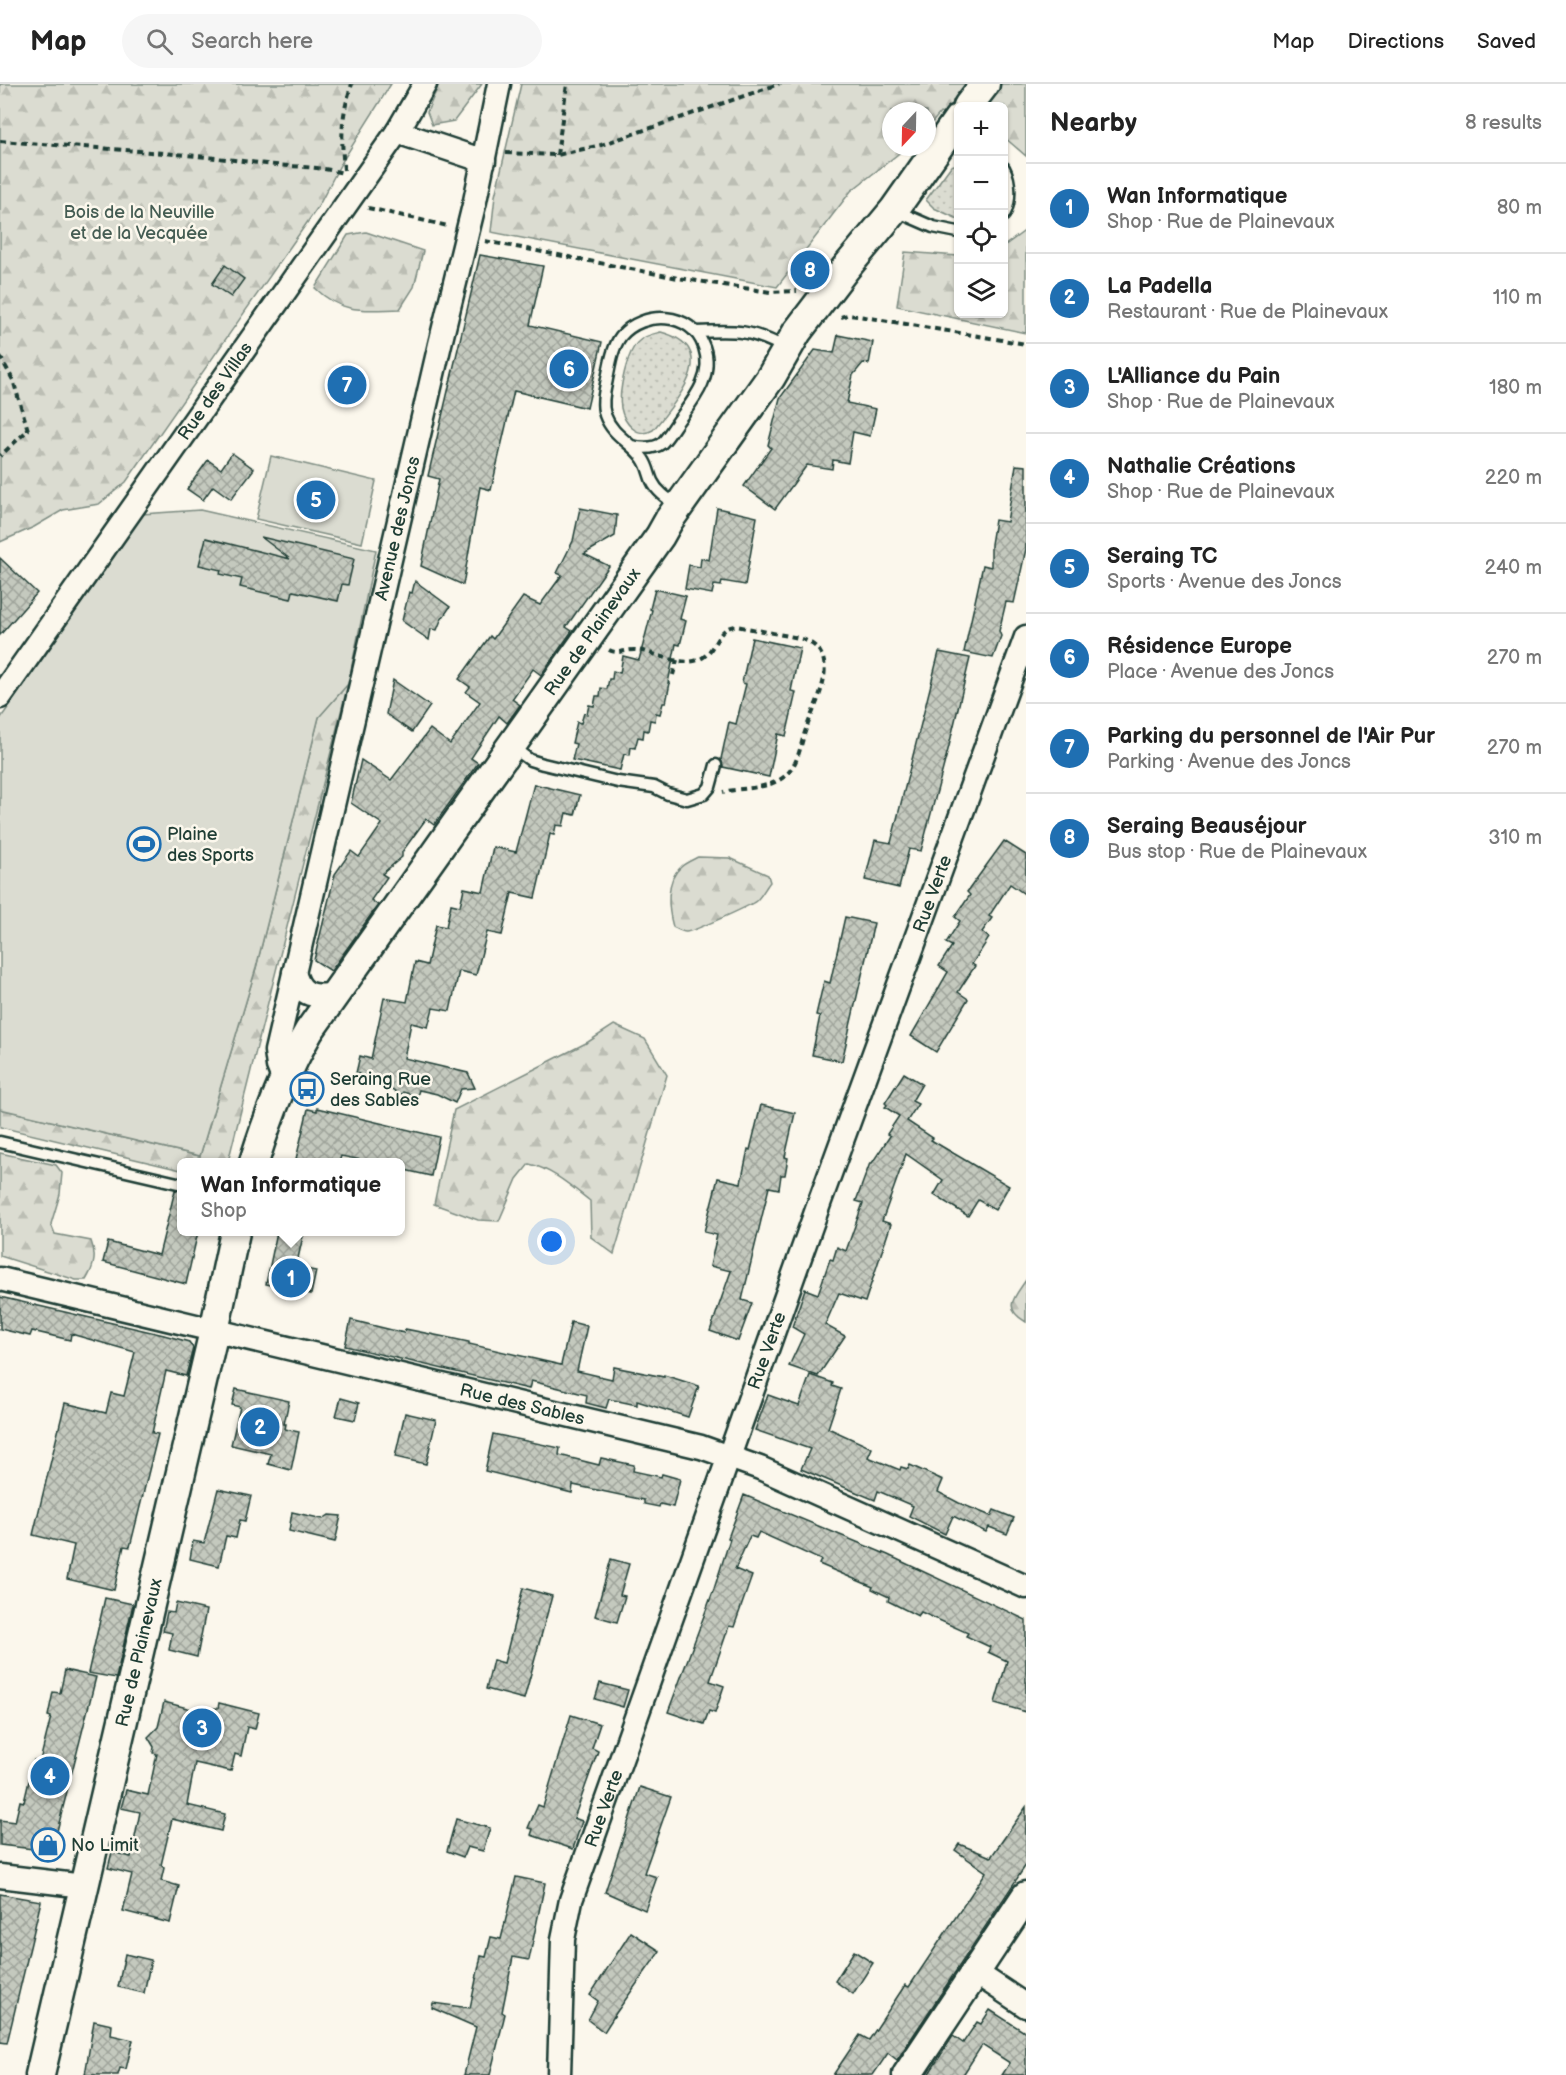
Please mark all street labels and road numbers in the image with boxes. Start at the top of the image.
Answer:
street label: Rue des Villas [174,338,257,444]
street label: Avenue des Joncs [371,454,425,602]
street label: Rue de Plainevaux [540,563,645,700]
street label: Rue Verte [909,852,957,935]
street label: Rue Verte [744,1309,791,1392]
street label: Rue des Sables [458,1380,587,1430]
street label: Rue de Plainevaux [112,1576,167,1729]
street label: Rue Verte [581,1767,628,1850]

